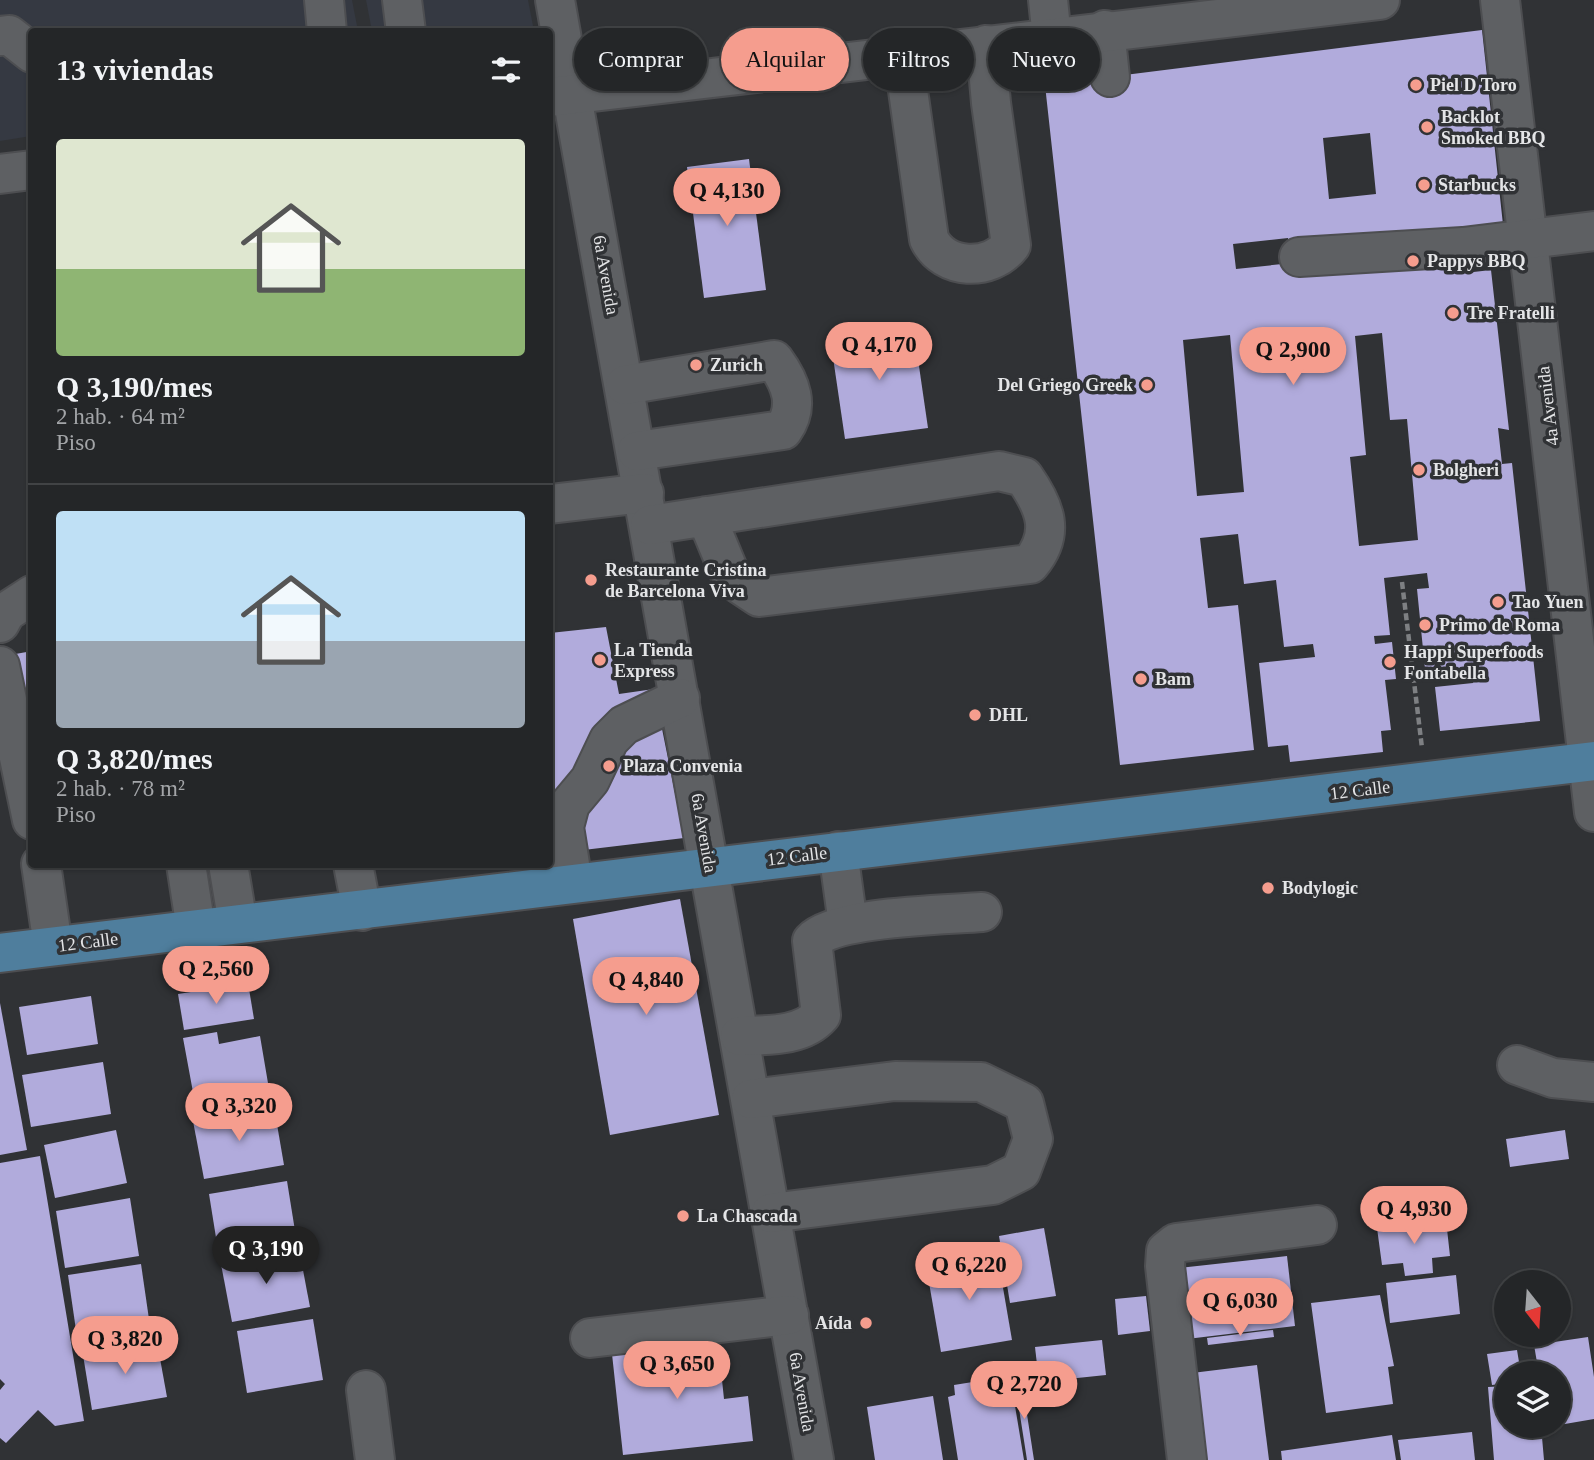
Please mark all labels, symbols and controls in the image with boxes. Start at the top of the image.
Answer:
chip: Comprar [574,28,707,91]
chip: Alquilar [721,28,849,91]
chip: Filtros [863,28,974,91]
chip: Nuevo [988,28,1100,91]
icon: filters [487,51,525,89]
text: 13 viviendas [56,53,214,86]
place label: Piel D Toro [1430,75,1517,95]
marker: Piel D Toro [1408,77,1424,93]
place label: Backlot Smoked BBQ [1441,107,1546,148]
marker: Backlot Smoked BBQ [1419,119,1435,135]
pin: Q 4,130 [662,168,792,228]
place label: Starbucks [1438,175,1516,195]
marker: Starbucks [1416,177,1432,193]
text: Q 4,130 [689,178,765,203]
icon: home [228,185,354,311]
street label: 6a Avenida [589,234,623,316]
place label: Pappys BBQ [1427,251,1526,271]
marker: Pappys BBQ [1405,253,1421,269]
place label: Tre Fratelli [1467,303,1555,323]
marker: Tre Fratelli [1445,305,1461,321]
pin: Q 4,170 [814,322,944,382]
pin: Q 2,900 [1228,328,1358,387]
text: Q 4,170 [841,332,917,357]
text: Q 2,900 [1255,337,1331,362]
place label: Zurich [710,355,763,375]
marker: Zurich [688,357,704,373]
street label: 4a Avenida [1533,365,1563,447]
text: Q 3,190/mes [56,370,213,403]
place label: Del Griego Greek [997,375,1133,395]
marker: Del Griego Greek [1139,377,1155,393]
text: 2 hab. · 64 m² [56,404,185,429]
text: Piso [56,430,96,455]
place label: Bolgheri [1433,460,1499,480]
marker: Bolgheri [1411,462,1427,478]
icon: home [228,557,354,683]
place label: Restaurante Cristina de Barcelona Viva [605,560,766,601]
marker: Restaurante Cristina de Barcelona Viva [583,572,599,588]
place label: Tao Yuen [1512,592,1584,612]
marker: Tao Yuen [1490,594,1506,610]
place label: Primo de Roma [1439,615,1560,635]
marker: Primo de Roma [1417,617,1433,633]
place label: La Tienda Express [614,640,693,681]
place label: Happi Superfoods Fontabella [1404,642,1544,683]
marker: La Tienda Express [592,652,608,668]
marker: Happi Superfoods Fontabella [1382,654,1398,670]
place label: Bam [1155,669,1191,689]
marker: Bam [1133,671,1149,687]
place label: DHL [989,705,1028,725]
marker: DHL [967,707,983,723]
text: Q 3,820/mes [56,742,213,775]
place label: Plaza Convenia [623,756,743,776]
marker: Plaza Convenia [601,758,617,774]
text: 2 hab. · 78 m² [56,776,185,801]
street label: 12 Calle [1329,776,1391,804]
street label: 6a Avenida [687,792,721,874]
text: Piso [56,802,96,827]
street label: 12 Calle [766,842,828,870]
place label: Bodylogic [1282,878,1358,898]
marker: Bodylogic [1260,880,1276,896]
street label: 12 Calle [57,928,119,956]
pin: Q 2,560 [151,946,281,1006]
text: Q 2,560 [178,956,254,981]
pin: Q 4,840 [581,958,711,1017]
text: Q 4,840 [608,967,684,992]
pin: Q 3,320 [174,1084,304,1143]
text: Q 3,320 [201,1093,277,1118]
pin: Q 4,930 [1349,1186,1479,1246]
text: Q 4,930 [1376,1196,1452,1221]
place label: La Chascada [697,1206,798,1226]
marker: La Chascada [675,1208,691,1224]
pin: Q 3,190 [201,1226,331,1286]
text: Q 3,190 [228,1236,304,1261]
pin: Q 6,220 [904,1242,1034,1302]
text: Q 6,220 [931,1252,1007,1277]
north arrow [1494,1270,1572,1348]
map controls [1494,1270,1571,1438]
pin: Q 6,030 [1175,1278,1305,1338]
text: Q 6,030 [1202,1288,1278,1313]
place label: Aída [815,1313,852,1333]
marker: Aída [858,1315,874,1331]
pin: Q 3,820 [60,1316,190,1376]
text: Q 3,820 [87,1326,163,1351]
pin: Q 3,650 [612,1342,742,1401]
text: Q 3,650 [639,1351,715,1376]
street label: 6a Avenida [785,1351,819,1433]
button: layers [1494,1361,1571,1438]
pin: Q 2,720 [959,1362,1089,1421]
text: Q 2,720 [986,1371,1062,1396]

